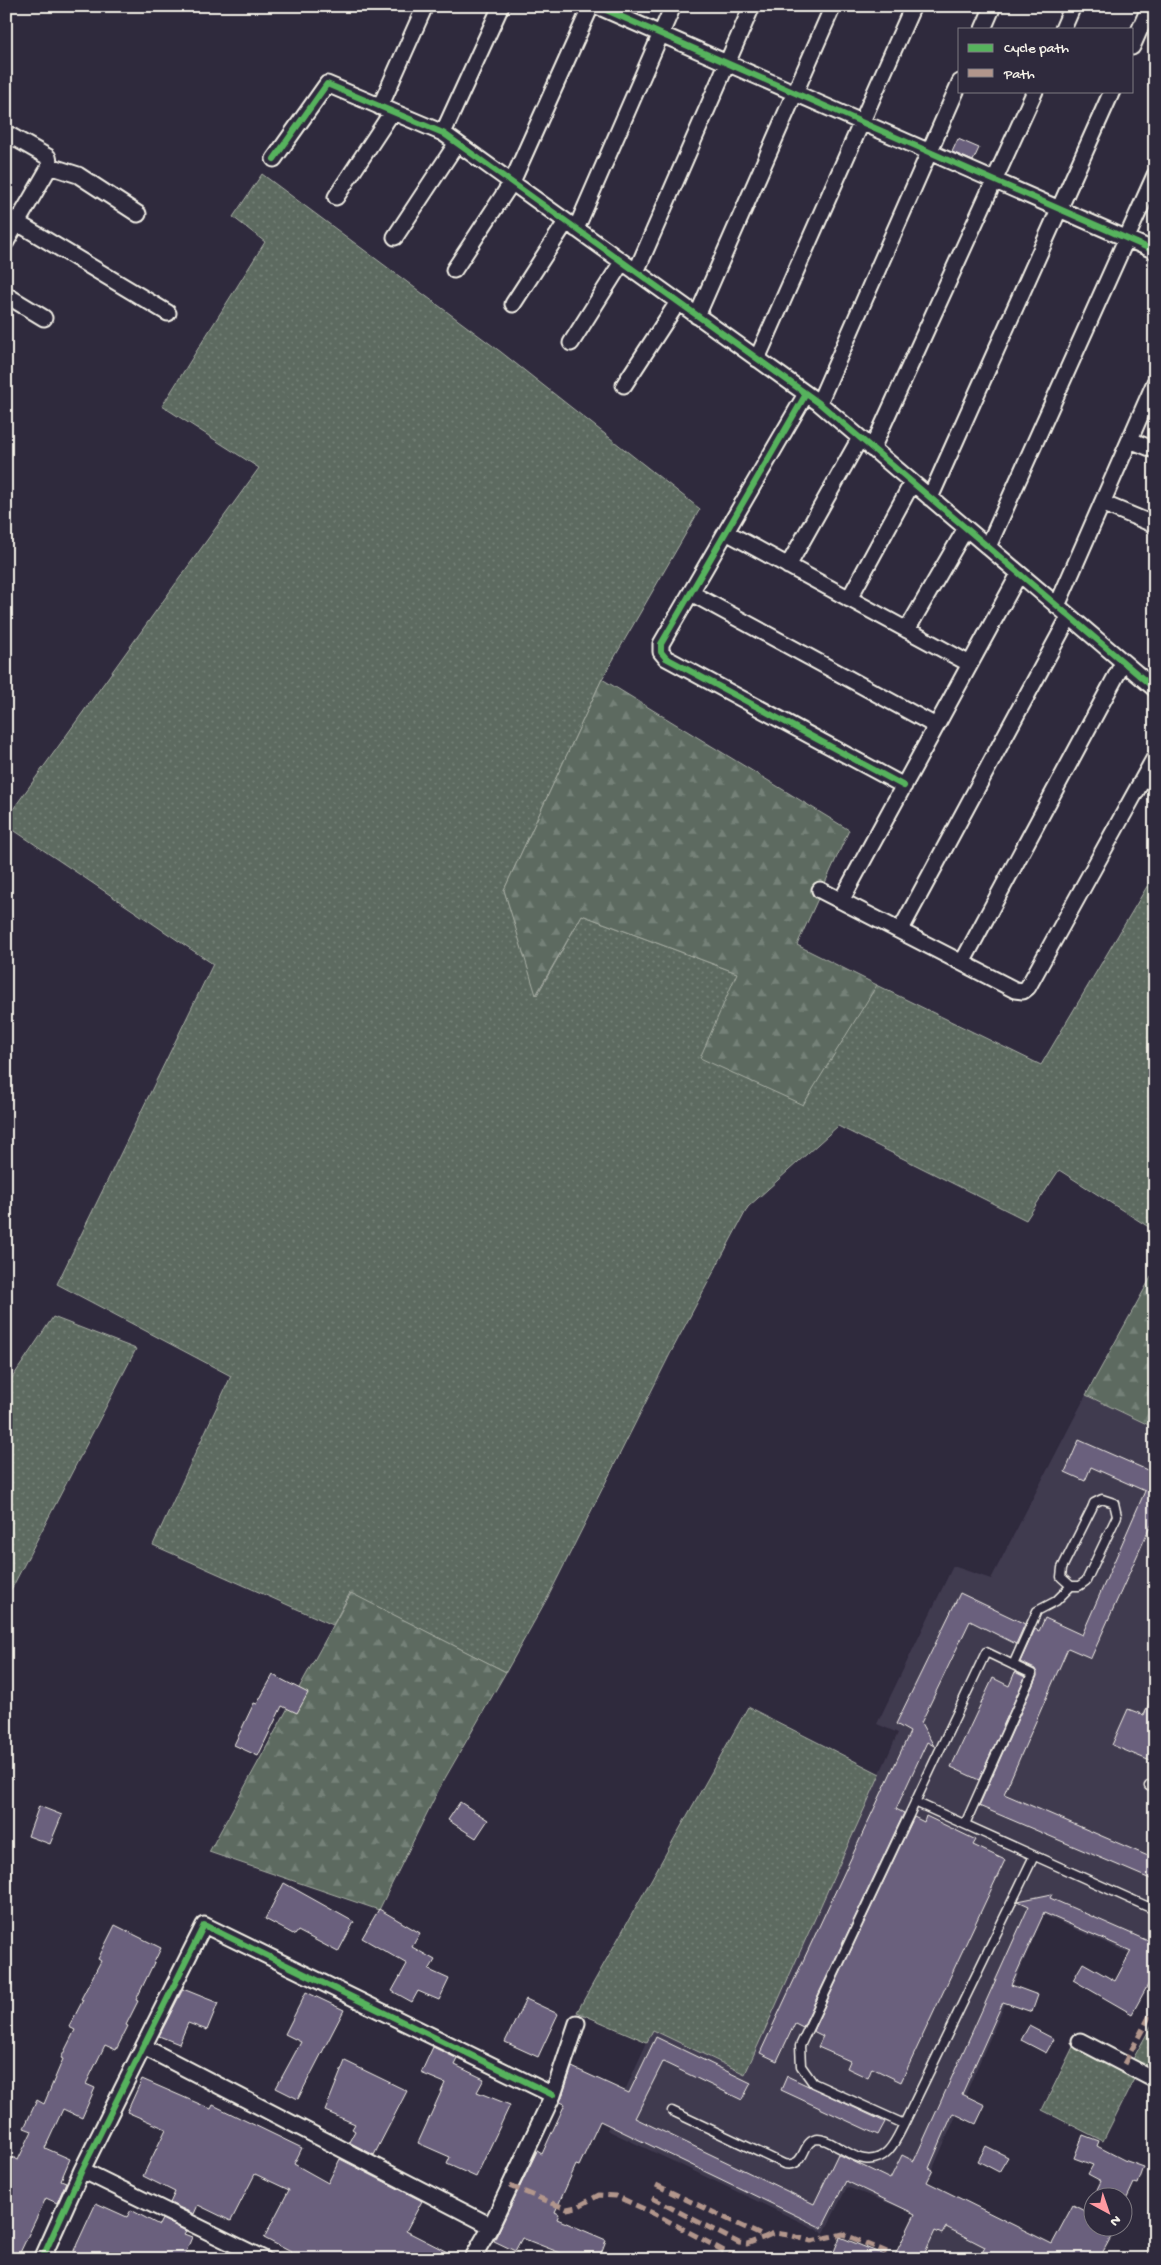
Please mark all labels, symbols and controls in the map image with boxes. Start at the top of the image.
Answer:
legend [958,28,1134,92]
text: Cycle path [1004,40,1069,58]
text: Path [1003,66,1035,84]
north arrow [1084,2188,1134,2238]
text: N [1106,2211,1124,2229]

